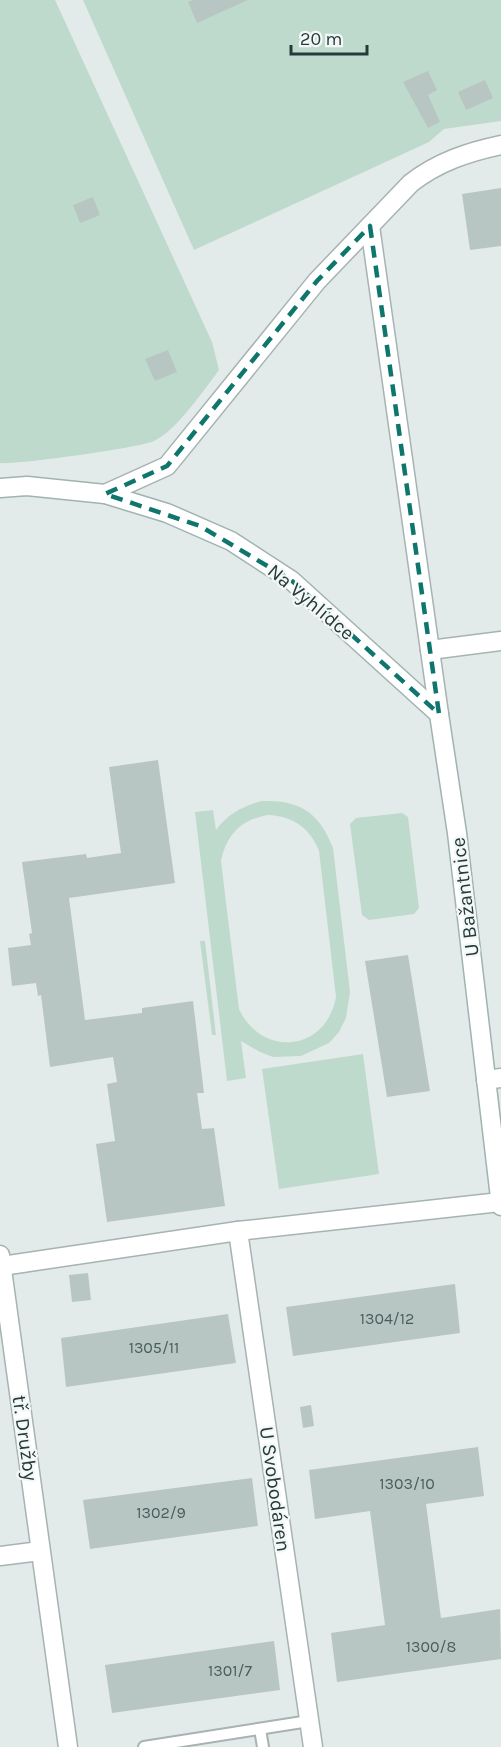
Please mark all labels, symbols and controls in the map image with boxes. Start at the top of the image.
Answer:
scale bar [291,18,368,56]
text: 20 m [300,28,342,50]
street label: Na Vyhlídce [263,559,359,645]
street label: U Bažantnice [446,836,484,958]
house number: 1304/12 [360,1309,414,1328]
house number: 1305/11 [129,1338,179,1357]
street label: tř. Družby [8,1394,42,1482]
street label: U Svobodáren [255,1425,295,1553]
house number: 1303/10 [379,1474,435,1493]
house number: 1302/9 [136,1503,186,1522]
house number: 1300/8 [406,1637,456,1656]
house number: 1301/7 [208,1661,252,1680]

